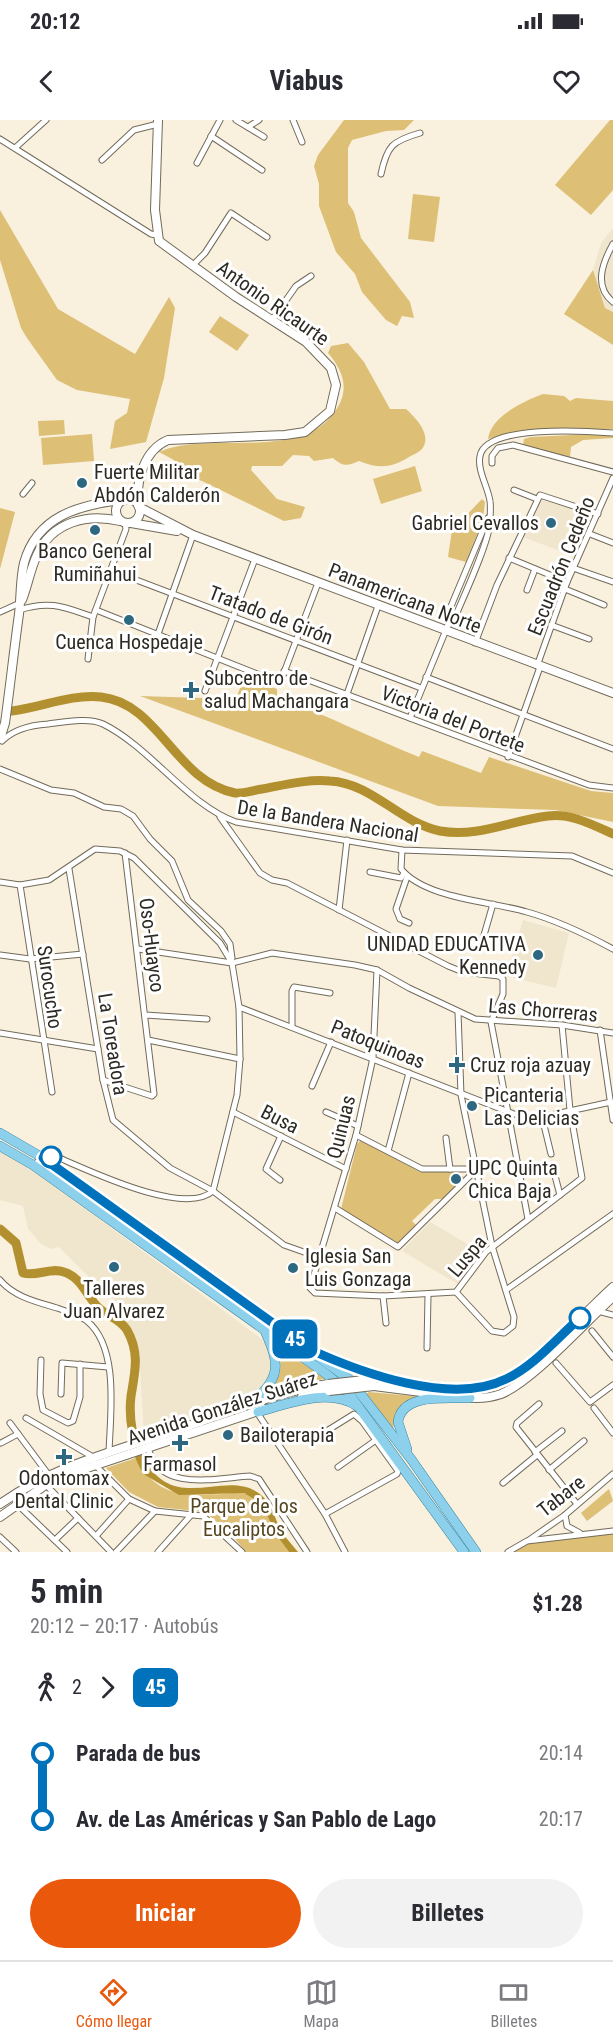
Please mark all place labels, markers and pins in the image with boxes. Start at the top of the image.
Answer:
place label: Fuerte Militar Abdón Calderón [94,460,220,507]
marker: Fuerte Militar Abdón Calderón [75,476,89,490]
place label: Gabriel Cevallos [412,511,539,535]
marker: Gabriel Cevallos [544,516,558,530]
marker: Banco General Rumiñahui [88,523,102,537]
place label: Banco General Rumiñahui [38,539,152,586]
marker: Cuenca Hospedaje [122,613,136,627]
place label: Cuenca Hospedaje [55,630,203,654]
place label: Subcentro de salud Machangara [204,666,349,713]
marker: Subcentro de salud Machangara [182,681,200,699]
place label: UNIDAD EDUCATIVA Kennedy [367,932,526,979]
marker: UNIDAD EDUCATIVA Kennedy [531,948,545,962]
place label: Cruz roja azuay [470,1053,591,1077]
marker: Cruz roja azuay [448,1056,466,1074]
place label: Picanteria Las Delicias [484,1083,579,1130]
marker: Picanteria Las Delicias [465,1099,479,1113]
unlabelled marker [40,1146,62,1168]
place label: UPC Quinta Chica Baja [468,1156,558,1203]
marker: UPC Quinta Chica Baja [449,1172,463,1186]
place label: Iglesia San Luis Gonzaga [305,1244,411,1291]
marker: Talleres Juan Alvarez [107,1260,121,1274]
marker: Iglesia San Luis Gonzaga [286,1261,300,1275]
place label: Talleres Juan Alvarez [63,1276,165,1323]
unlabelled marker [569,1307,591,1329]
place label: Bailoterapia [240,1423,334,1447]
marker: Bailoterapia [221,1428,235,1442]
marker: Farmasol [173,1436,187,1450]
marker: Odontomax Dental Clinic [57,1450,71,1464]
place label: Farmasol [143,1452,217,1476]
place label: Odontomax Dental Clinic [14,1466,114,1513]

